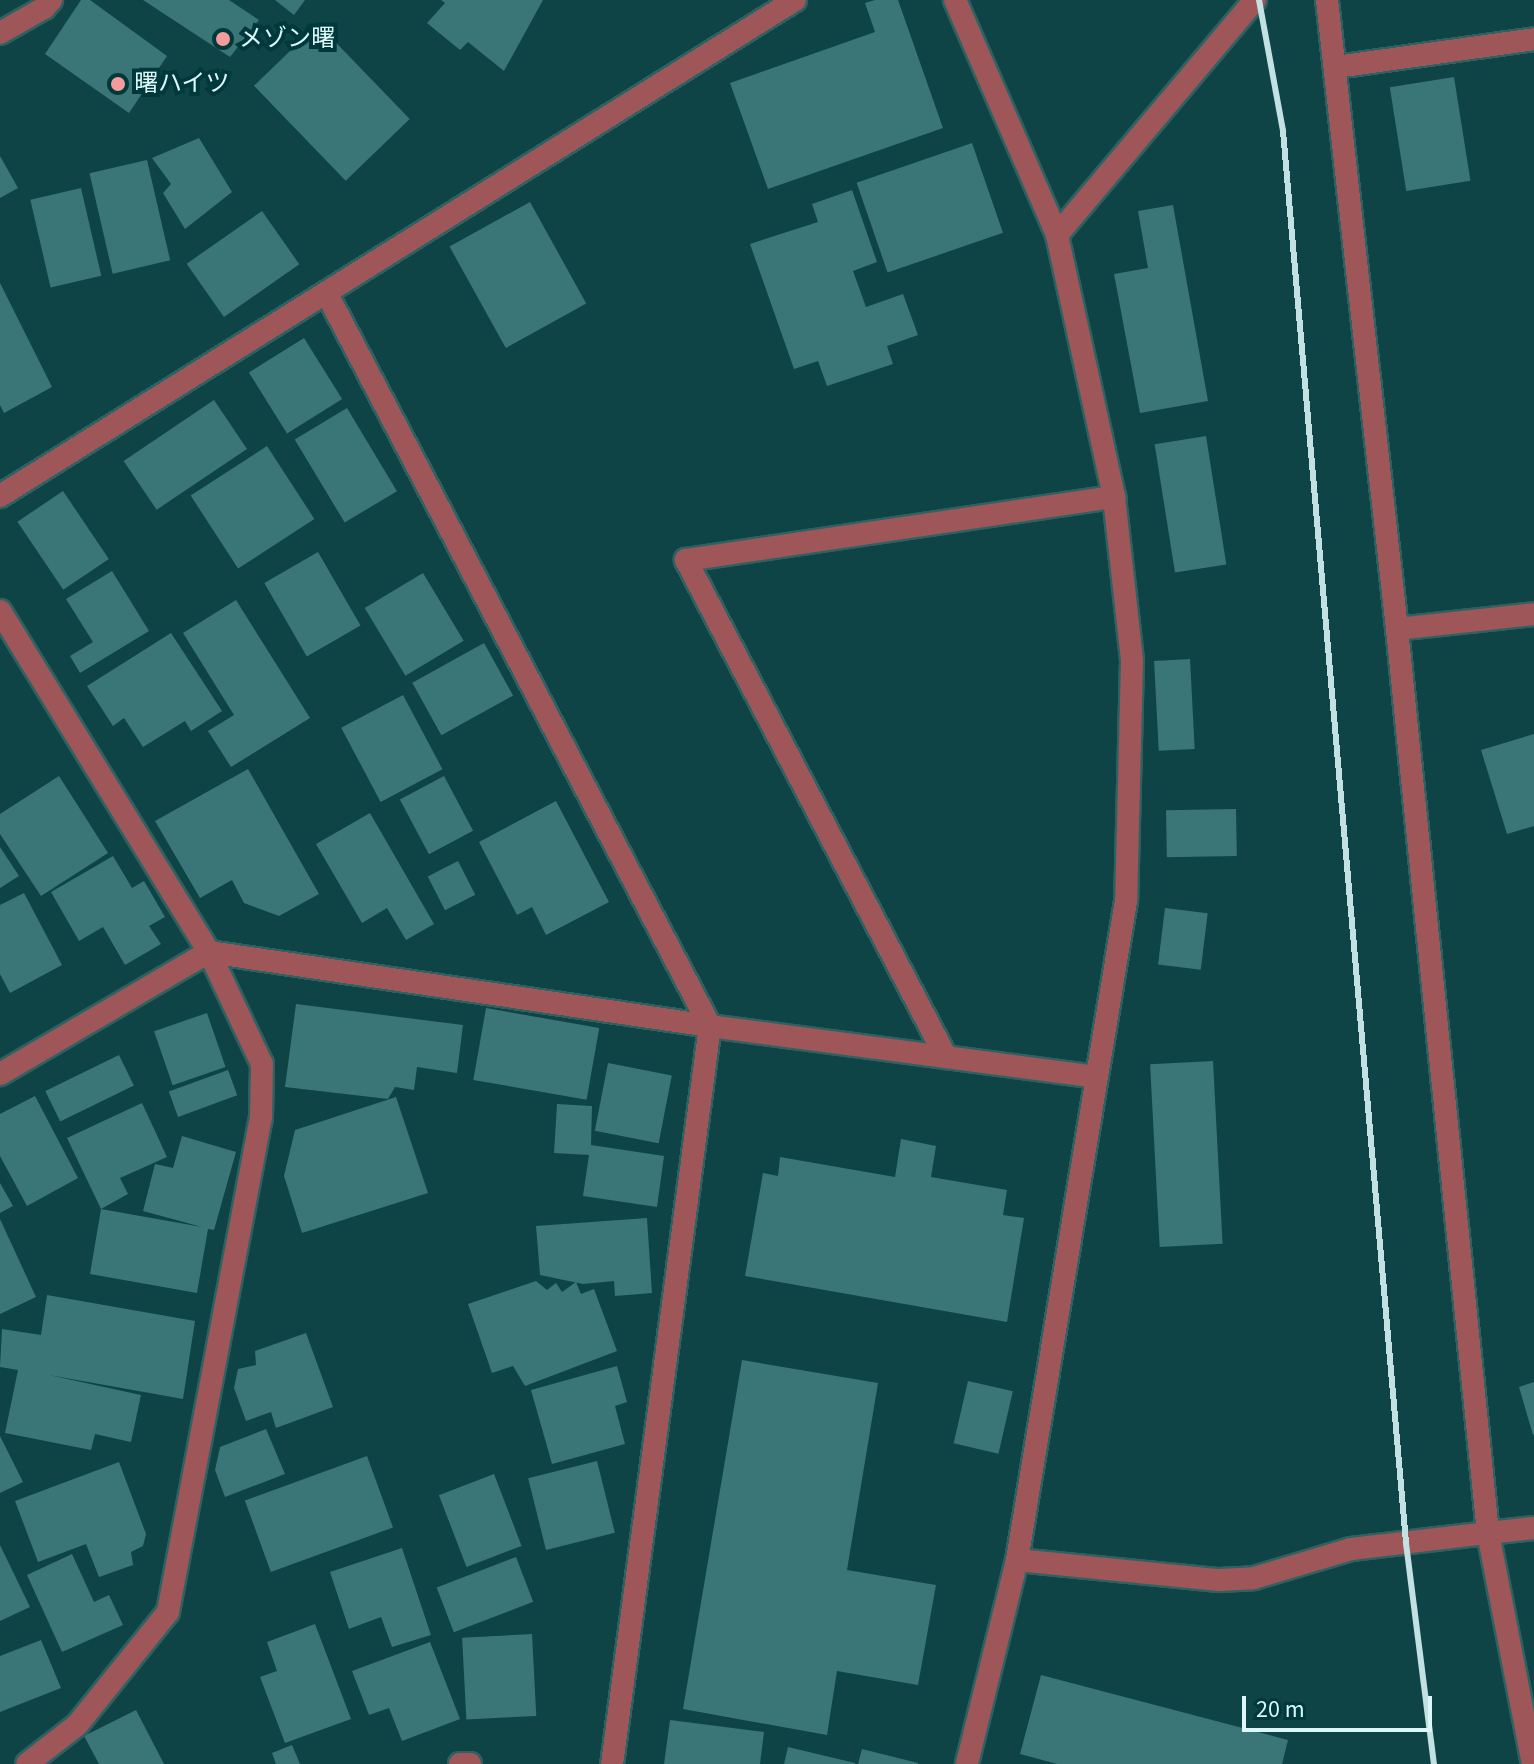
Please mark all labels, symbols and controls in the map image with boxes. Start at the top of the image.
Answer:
place label: メゾン曙 [239,25,335,53]
marker: メゾン曙 [214,30,232,48]
place label: 曙ハイツ [134,70,230,98]
marker: 曙ハイツ [109,75,127,93]
scale bar [1246,1680,1436,1730]
text: 20 m [1256,1692,1305,1727]

